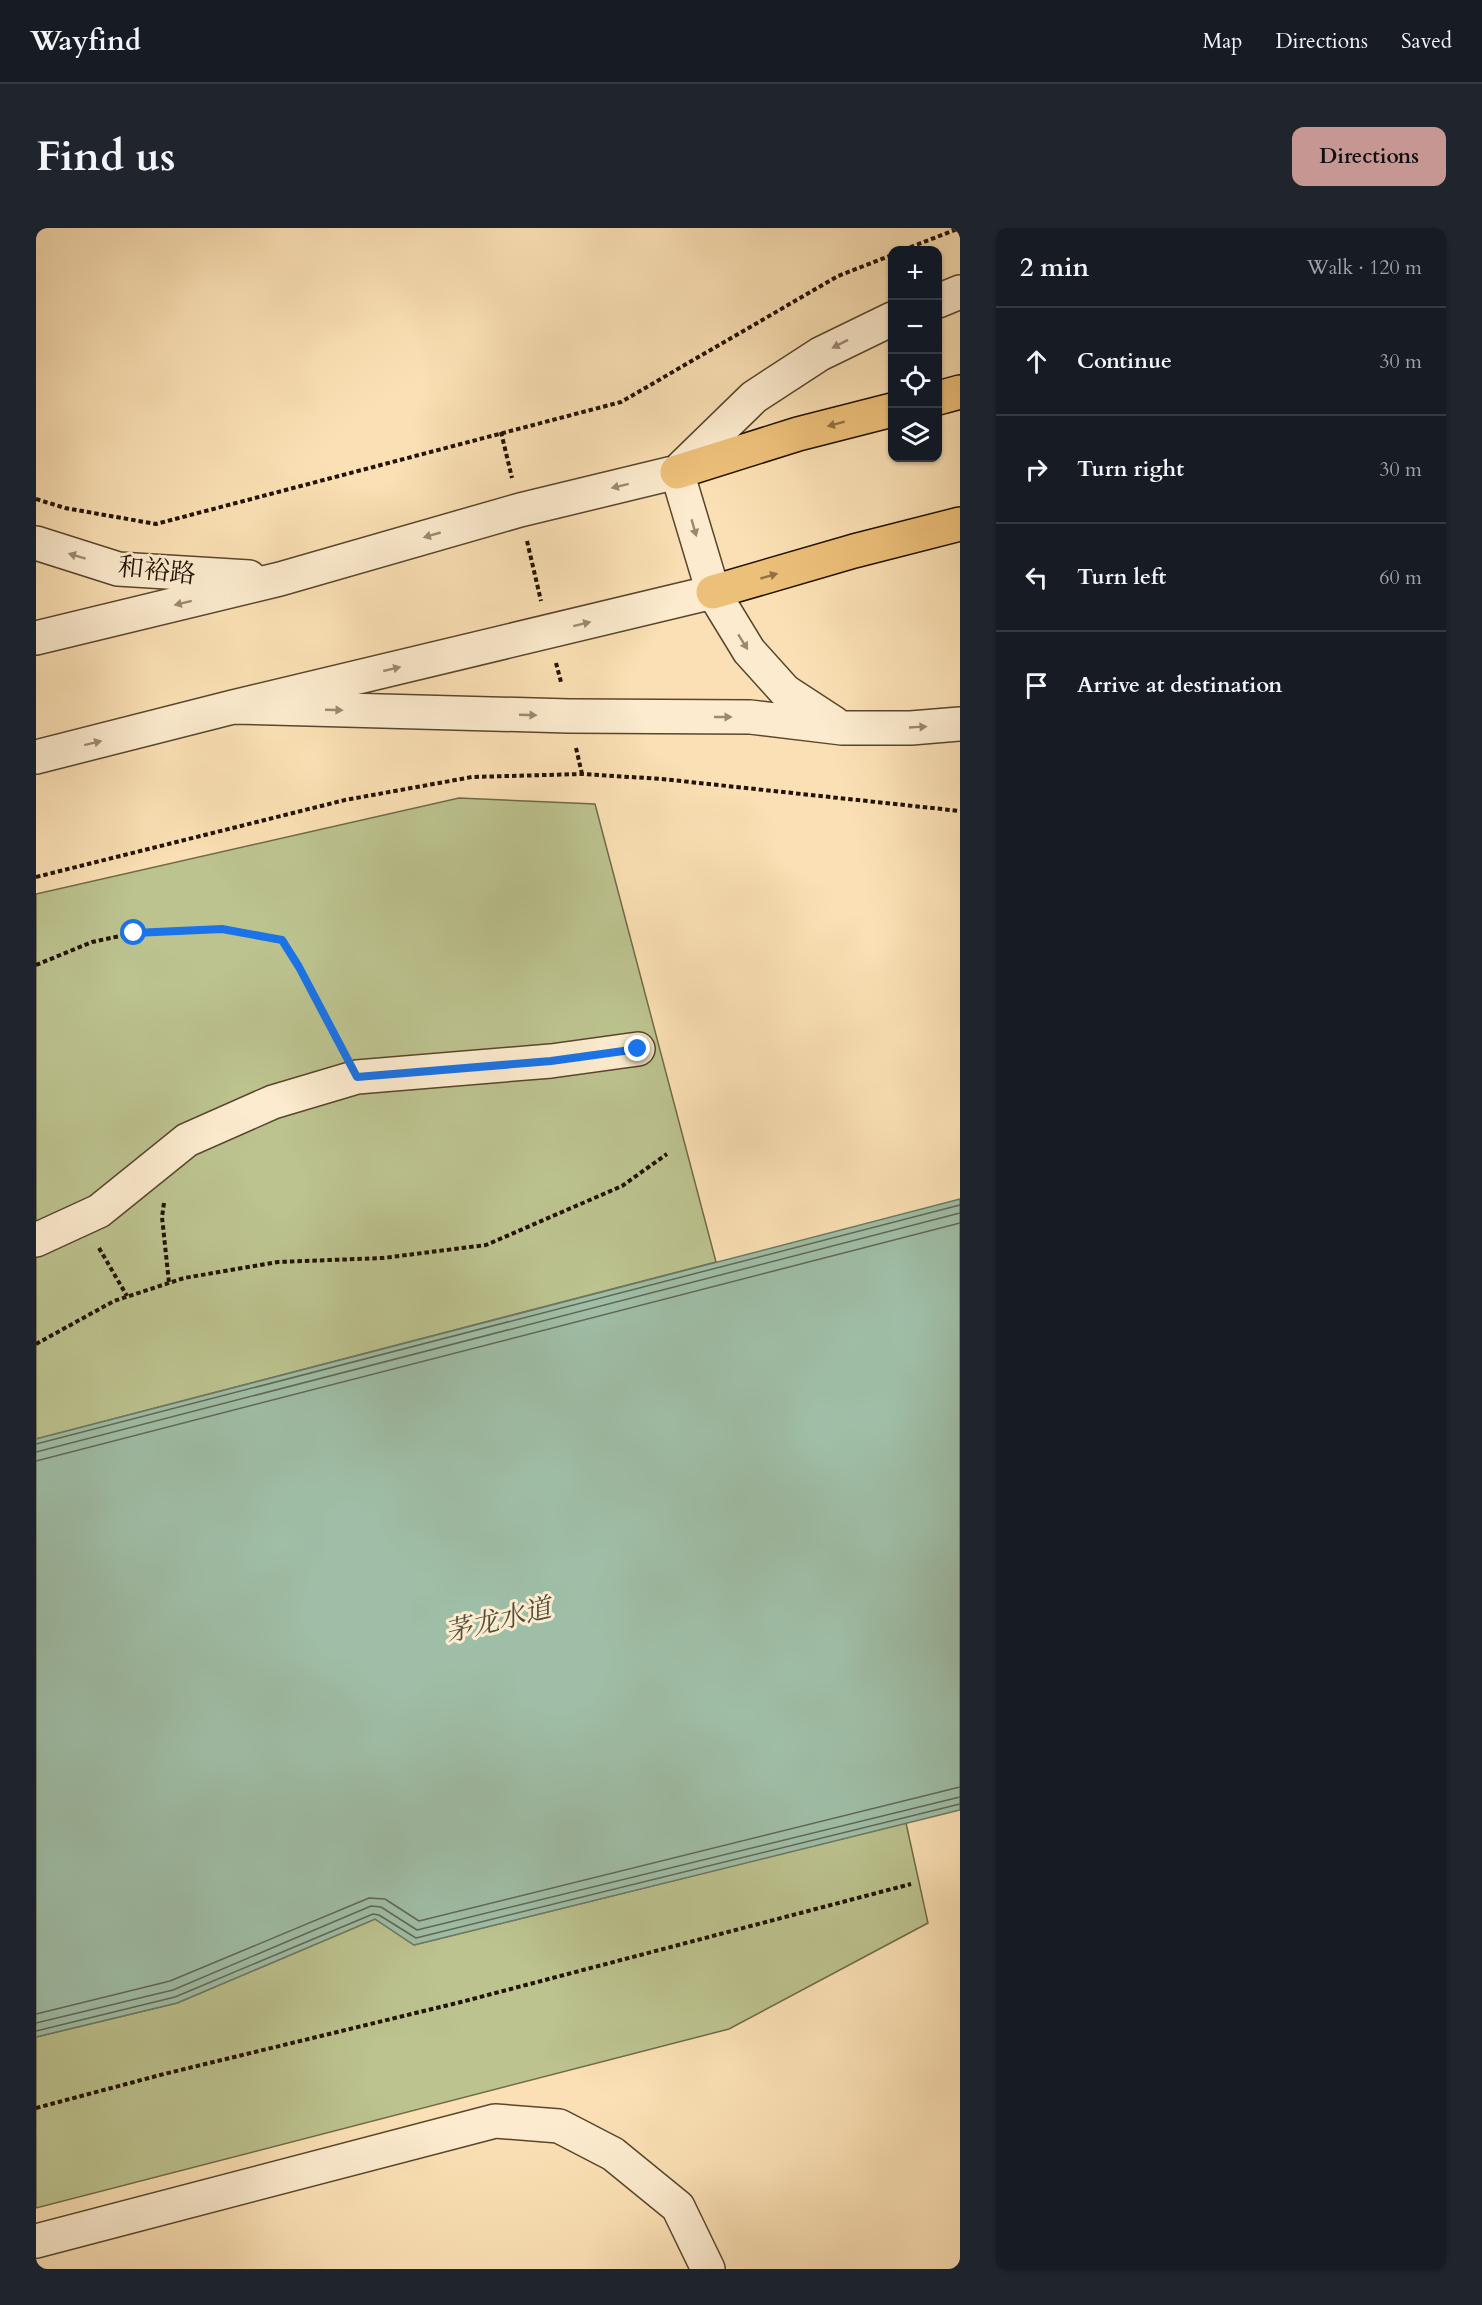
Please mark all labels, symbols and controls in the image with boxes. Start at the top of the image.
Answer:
text: Wayfind [30,22,141,60]
text: Map [1202,27,1242,56]
text: Directions [1275,27,1368,56]
text: Saved [1401,27,1452,56]
button: Directions [1292,127,1446,186]
text: Find us [36,128,176,185]
map controls [888,246,942,462]
button: + [888,246,942,300]
text: 2 min [1020,250,1089,285]
text: Walk · 120 m [1307,254,1422,281]
button: − [888,300,942,354]
one-way arrow [831,339,848,349]
icon: ahead [1020,345,1053,378]
text: Continue [1077,346,1172,376]
text: 30 m [1379,348,1422,375]
button: locate [888,354,942,408]
button: layers [888,408,942,462]
one-way arrow [827,420,845,430]
icon: right [1020,453,1053,486]
text: Turn right [1077,454,1184,484]
text: 30 m [1379,456,1422,483]
one-way arrow [611,481,630,491]
one-way arrow [690,519,699,537]
one-way arrow [423,531,441,540]
street label: 和裕路 [116,549,198,592]
one-way arrow [68,551,86,560]
icon: left [1020,561,1053,594]
text: Turn left [1077,562,1166,592]
text: 60 m [1379,564,1422,591]
one-way arrow [760,571,778,580]
one-way arrow [174,598,192,608]
one-way arrow [573,618,591,628]
one-way arrow [738,634,749,650]
one-way arrow [383,664,401,674]
icon: arrive [1020,669,1053,702]
text: Arrive at destination [1077,670,1282,700]
one-way arrow [324,705,343,714]
one-way arrow [519,710,538,720]
one-way arrow [714,712,733,722]
one-way arrow [908,723,927,732]
one-way arrow [84,737,102,747]
route start [120,919,146,945]
route end [624,1035,650,1061]
water label: 茅龙水道 [441,1589,559,1651]

